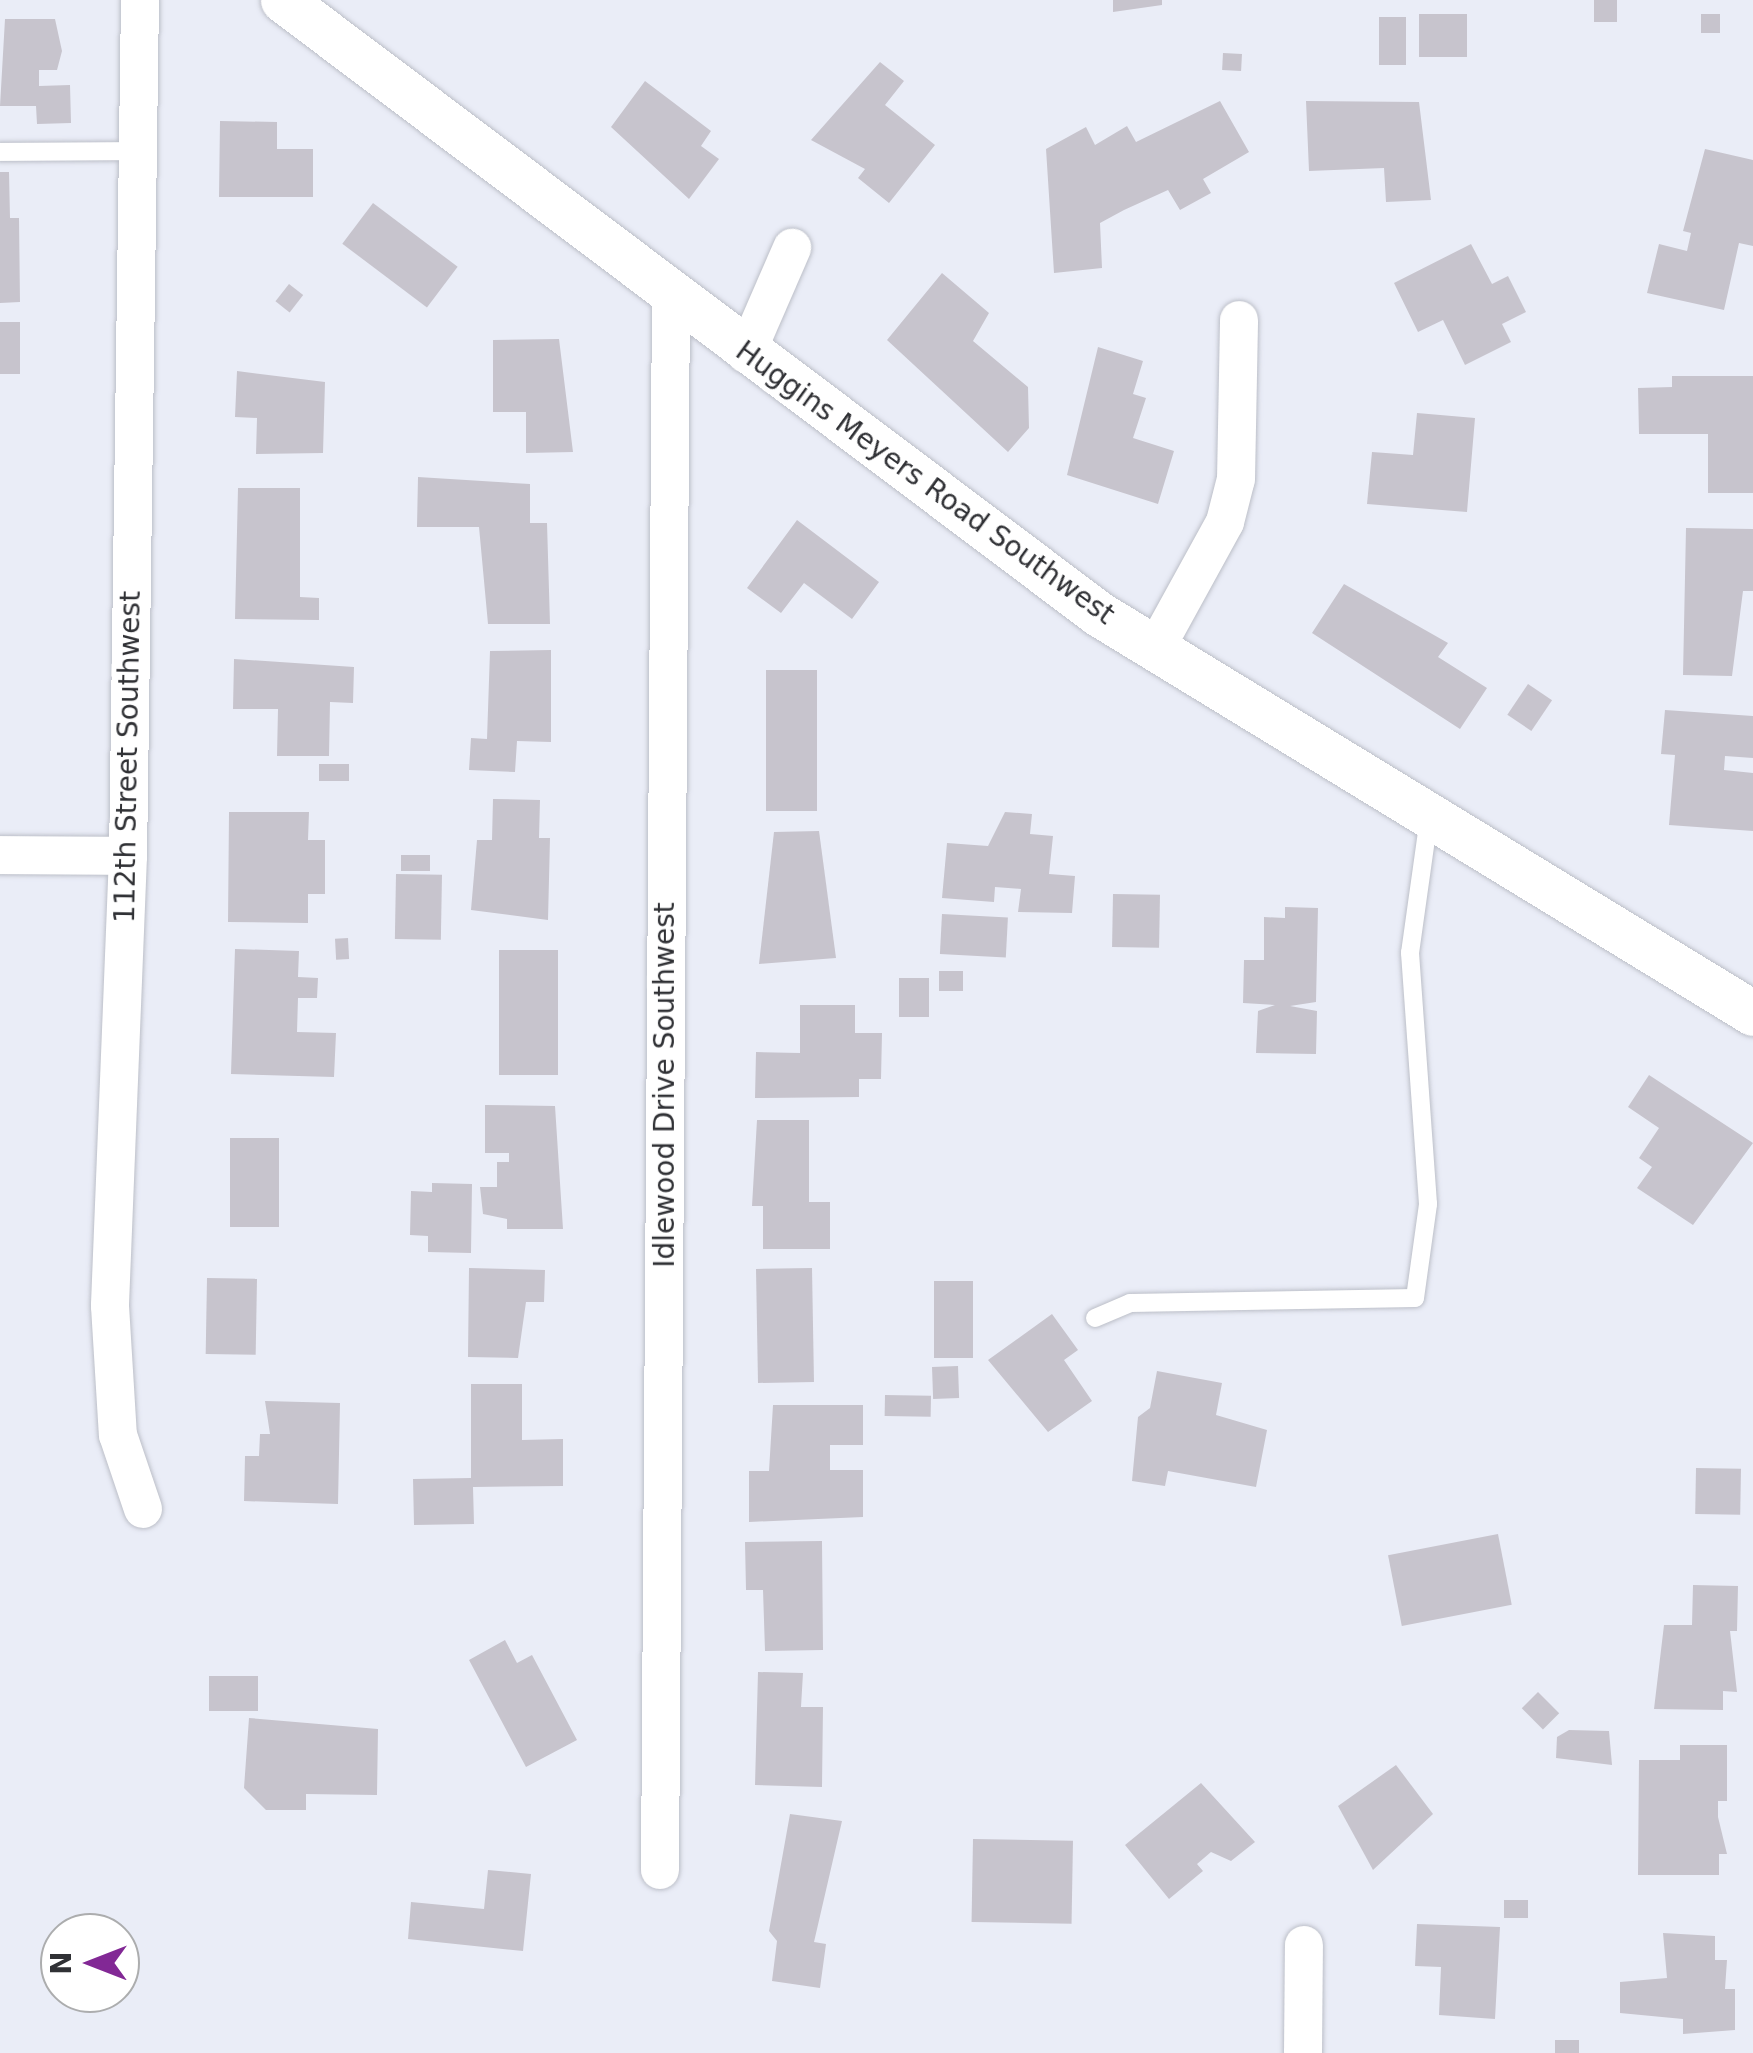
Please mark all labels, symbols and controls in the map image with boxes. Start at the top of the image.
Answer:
street label: Huggins Meyers Road Southwest [729,334,1121,632]
street label: 112th Street Southwest [108,591,148,923]
street label: Idlewood Drive Southwest [648,902,682,1268]
north arrow [40,1913,140,2013]
text: N [45,1951,78,1975]

